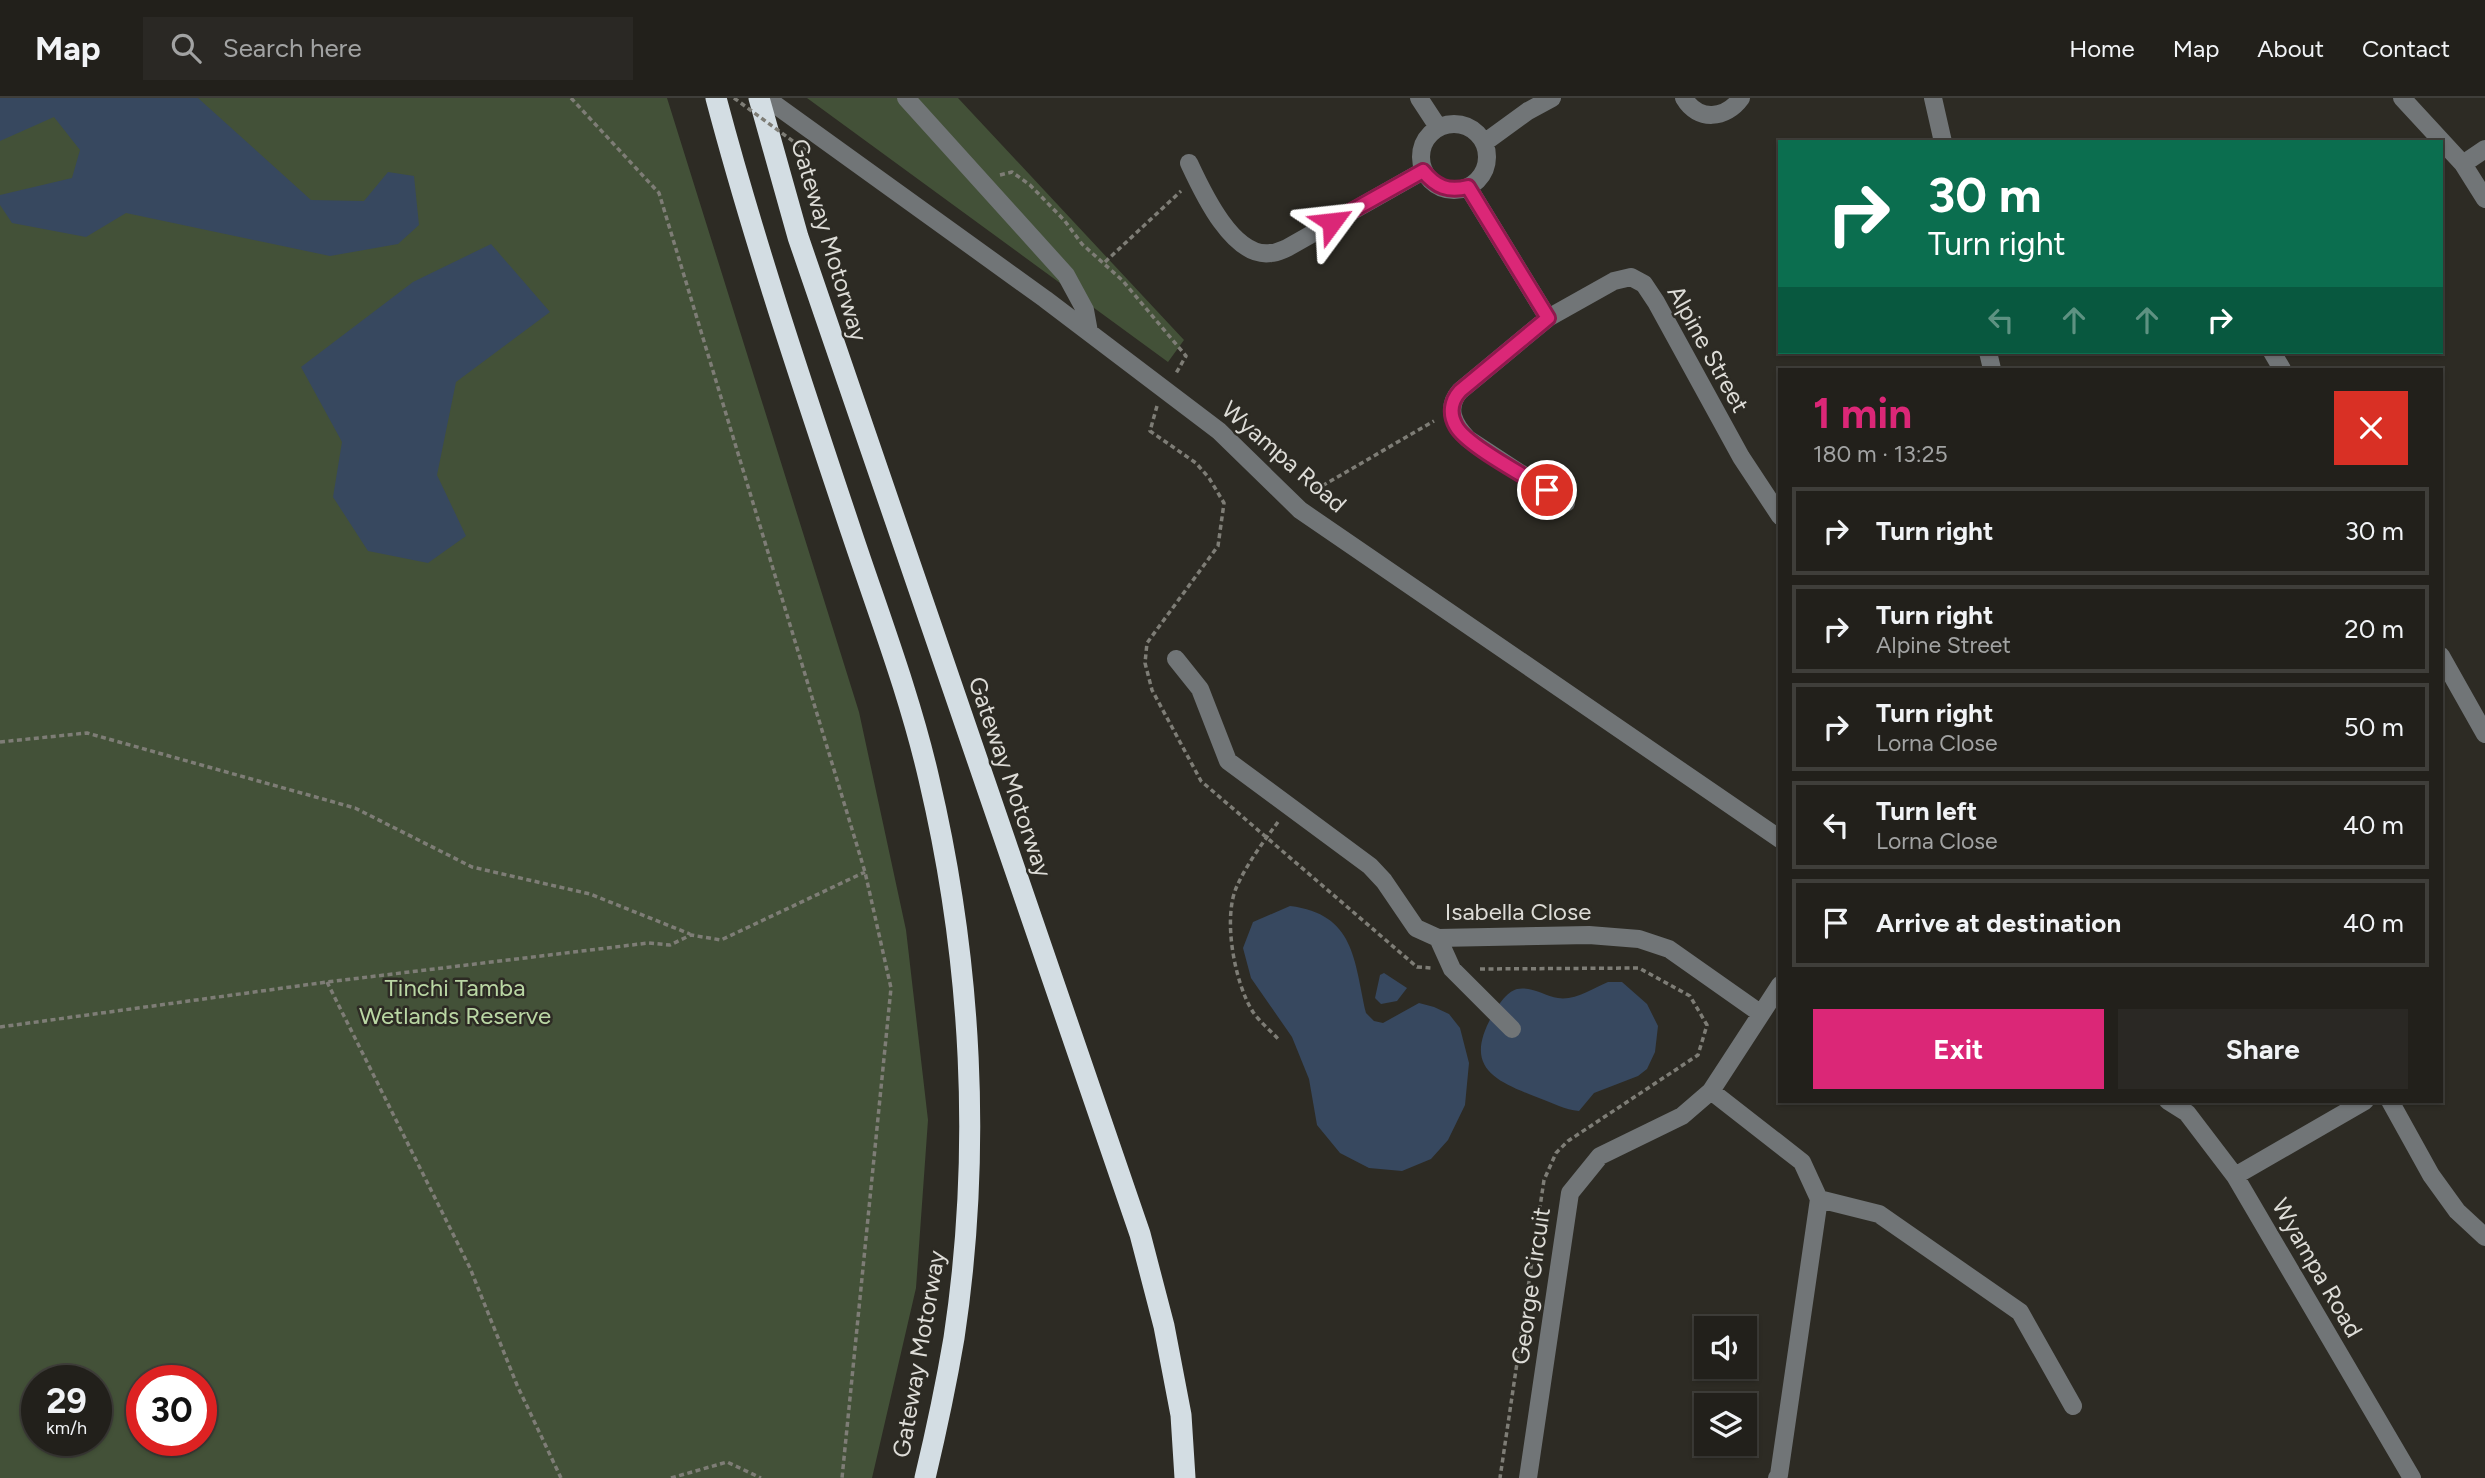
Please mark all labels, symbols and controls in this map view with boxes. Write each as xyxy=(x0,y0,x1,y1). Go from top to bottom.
search box xyxy=(143,17,633,80)
text: Map xyxy=(35,29,101,68)
icon: search xyxy=(167,29,205,67)
text: Search here xyxy=(223,32,362,64)
text: Home xyxy=(2069,34,2135,63)
text: Map xyxy=(2173,34,2219,63)
text: About xyxy=(2257,34,2324,63)
text: Contact xyxy=(2362,34,2450,63)
street label: Gateway Motorway xyxy=(785,135,874,345)
text: 30 m xyxy=(1928,165,2041,224)
icon: right xyxy=(1813,168,1904,259)
position arrow xyxy=(1295,185,1369,259)
text: Turn right xyxy=(1928,225,2066,263)
street label: Alpine Street xyxy=(1662,280,1755,417)
icon: left xyxy=(1982,301,2020,339)
icon: ahead xyxy=(2055,301,2093,339)
icon: ahead xyxy=(2128,301,2166,339)
icon: right xyxy=(2201,301,2239,339)
text: 1 min xyxy=(1813,388,1912,439)
button: close xyxy=(2334,391,2408,465)
street label: Wyampa Road xyxy=(1216,395,1353,519)
text: 180 m · 13:25 xyxy=(1813,440,1948,468)
pin xyxy=(1517,460,1577,520)
icon: arrive xyxy=(1528,471,1566,509)
icon: right xyxy=(1817,512,1855,550)
text: Turn right xyxy=(1876,515,1993,547)
text: 30 m xyxy=(2345,515,2404,547)
text: Turn right xyxy=(1876,599,1993,631)
icon: right xyxy=(1817,610,1855,648)
text: 20 m xyxy=(2344,613,2404,645)
text: Alpine Street xyxy=(1876,631,2011,659)
street label: Gateway Motorway xyxy=(963,673,1058,881)
text: Turn right xyxy=(1876,697,1993,729)
icon: right xyxy=(1817,708,1855,746)
text: 50 m xyxy=(2344,711,2404,743)
text: Lorna Close xyxy=(1876,729,1998,757)
text: Turn left xyxy=(1876,795,1977,827)
icon: left xyxy=(1817,806,1855,844)
text: 40 m xyxy=(2343,809,2404,841)
text: Lorna Close xyxy=(1876,827,1998,855)
street label: Isabella Close xyxy=(1445,897,1591,926)
icon: arrive xyxy=(1817,904,1855,942)
text: Arrive at destination xyxy=(1876,907,2121,939)
text: 40 m xyxy=(2343,907,2404,939)
park label: Tinchi Tamba Wetlands Reserve xyxy=(359,973,551,1030)
button: Exit xyxy=(1813,1009,2104,1089)
button: Share xyxy=(2118,1009,2408,1089)
street label: Wyampa Road xyxy=(2266,1193,2369,1342)
street label: George Circuit xyxy=(1505,1205,1556,1366)
street label: Gateway Motorway xyxy=(886,1248,951,1460)
map controls xyxy=(1694,1316,1757,1456)
button: sound xyxy=(1694,1316,1757,1379)
speed limit sign: 30 xyxy=(126,1365,217,1456)
text: 29 xyxy=(46,1380,87,1422)
button: layers xyxy=(1694,1393,1757,1456)
text: km/h xyxy=(46,1417,87,1439)

